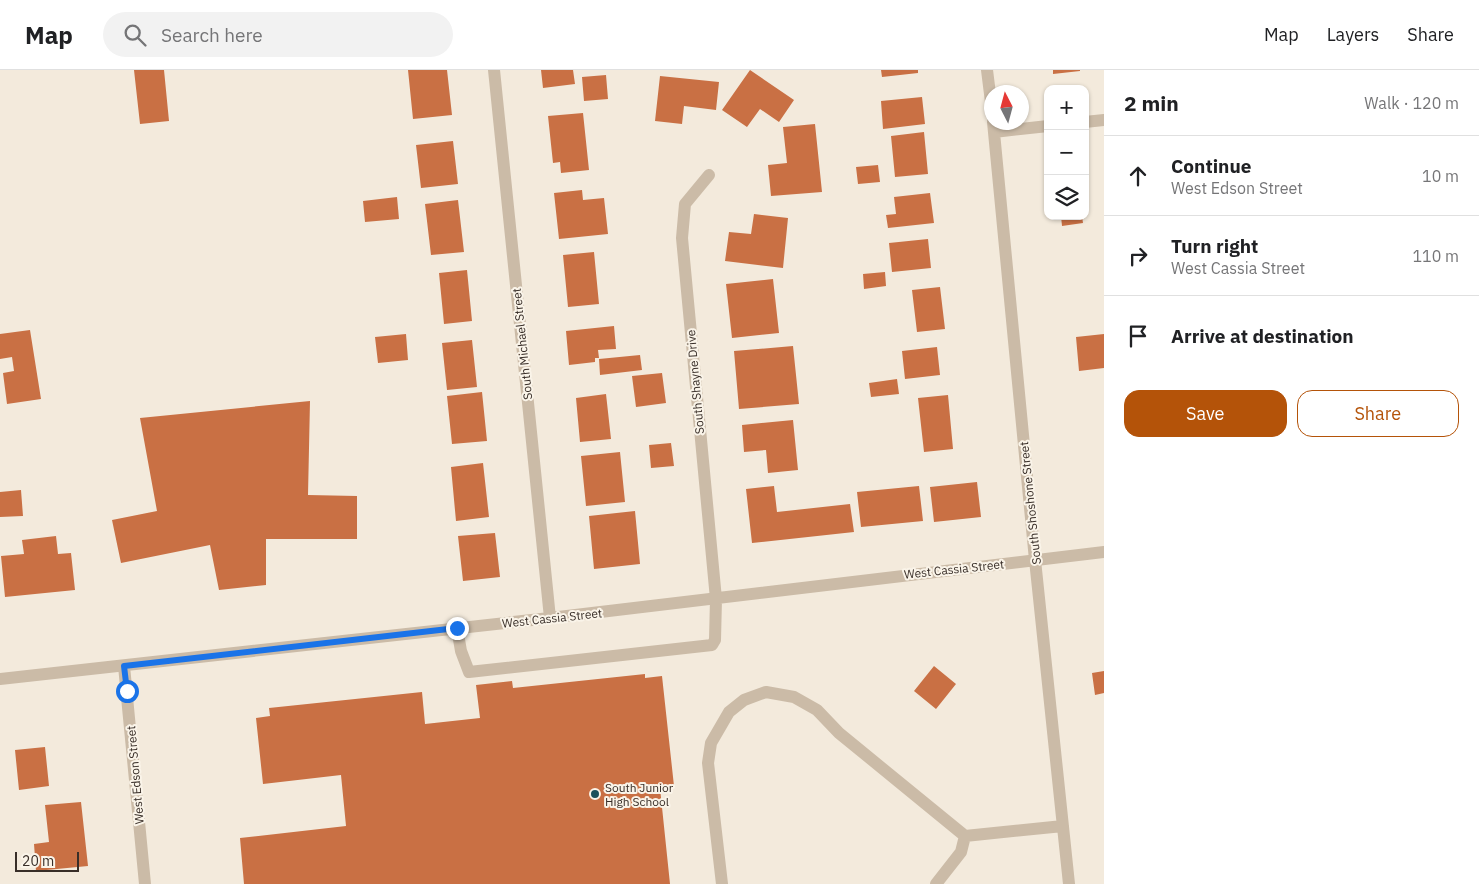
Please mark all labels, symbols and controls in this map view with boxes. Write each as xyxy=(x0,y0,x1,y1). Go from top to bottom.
search box xyxy=(103,12,453,57)
text: Map xyxy=(25,19,73,51)
icon: search xyxy=(121,21,149,49)
text: Search here xyxy=(161,23,263,47)
text: Map xyxy=(1264,23,1299,46)
text: Layers xyxy=(1327,23,1379,46)
text: Share xyxy=(1407,23,1454,46)
north arrow xyxy=(984,85,1029,130)
map controls xyxy=(1044,85,1089,220)
button: + xyxy=(1044,85,1089,130)
text: 2 min xyxy=(1124,89,1179,117)
text: Walk · 120 m xyxy=(1364,93,1459,113)
button: − xyxy=(1044,130,1089,175)
text: Continue xyxy=(1171,154,1251,178)
icon: ahead xyxy=(1124,162,1152,190)
text: 10 m xyxy=(1422,166,1459,186)
button: layers xyxy=(1044,175,1089,220)
text: West Edson Street xyxy=(1171,178,1303,198)
text: Turn right xyxy=(1171,234,1258,258)
icon: right xyxy=(1124,242,1152,270)
text: 110 m xyxy=(1412,246,1459,266)
text: West Cassia Street xyxy=(1171,258,1305,278)
street label: South Michael Street xyxy=(509,288,535,400)
icon: arrive xyxy=(1124,322,1152,350)
text: Arrive at destination xyxy=(1171,324,1354,348)
street label: South Shayne Drive xyxy=(683,329,707,435)
button: Save xyxy=(1124,390,1287,437)
button: Share xyxy=(1297,390,1459,437)
street label: South Shoshone Street xyxy=(1016,441,1044,565)
street label: West Cassia Street xyxy=(903,556,1005,582)
street label: West Cassia Street xyxy=(501,605,603,631)
route end xyxy=(446,617,469,640)
route start xyxy=(116,680,139,703)
street label: West Edson Street xyxy=(123,725,147,825)
place label: South Junior High School xyxy=(605,780,674,809)
marker: South Junior High School xyxy=(589,788,601,800)
scale bar xyxy=(15,849,79,872)
text: 20 m xyxy=(22,852,54,870)

